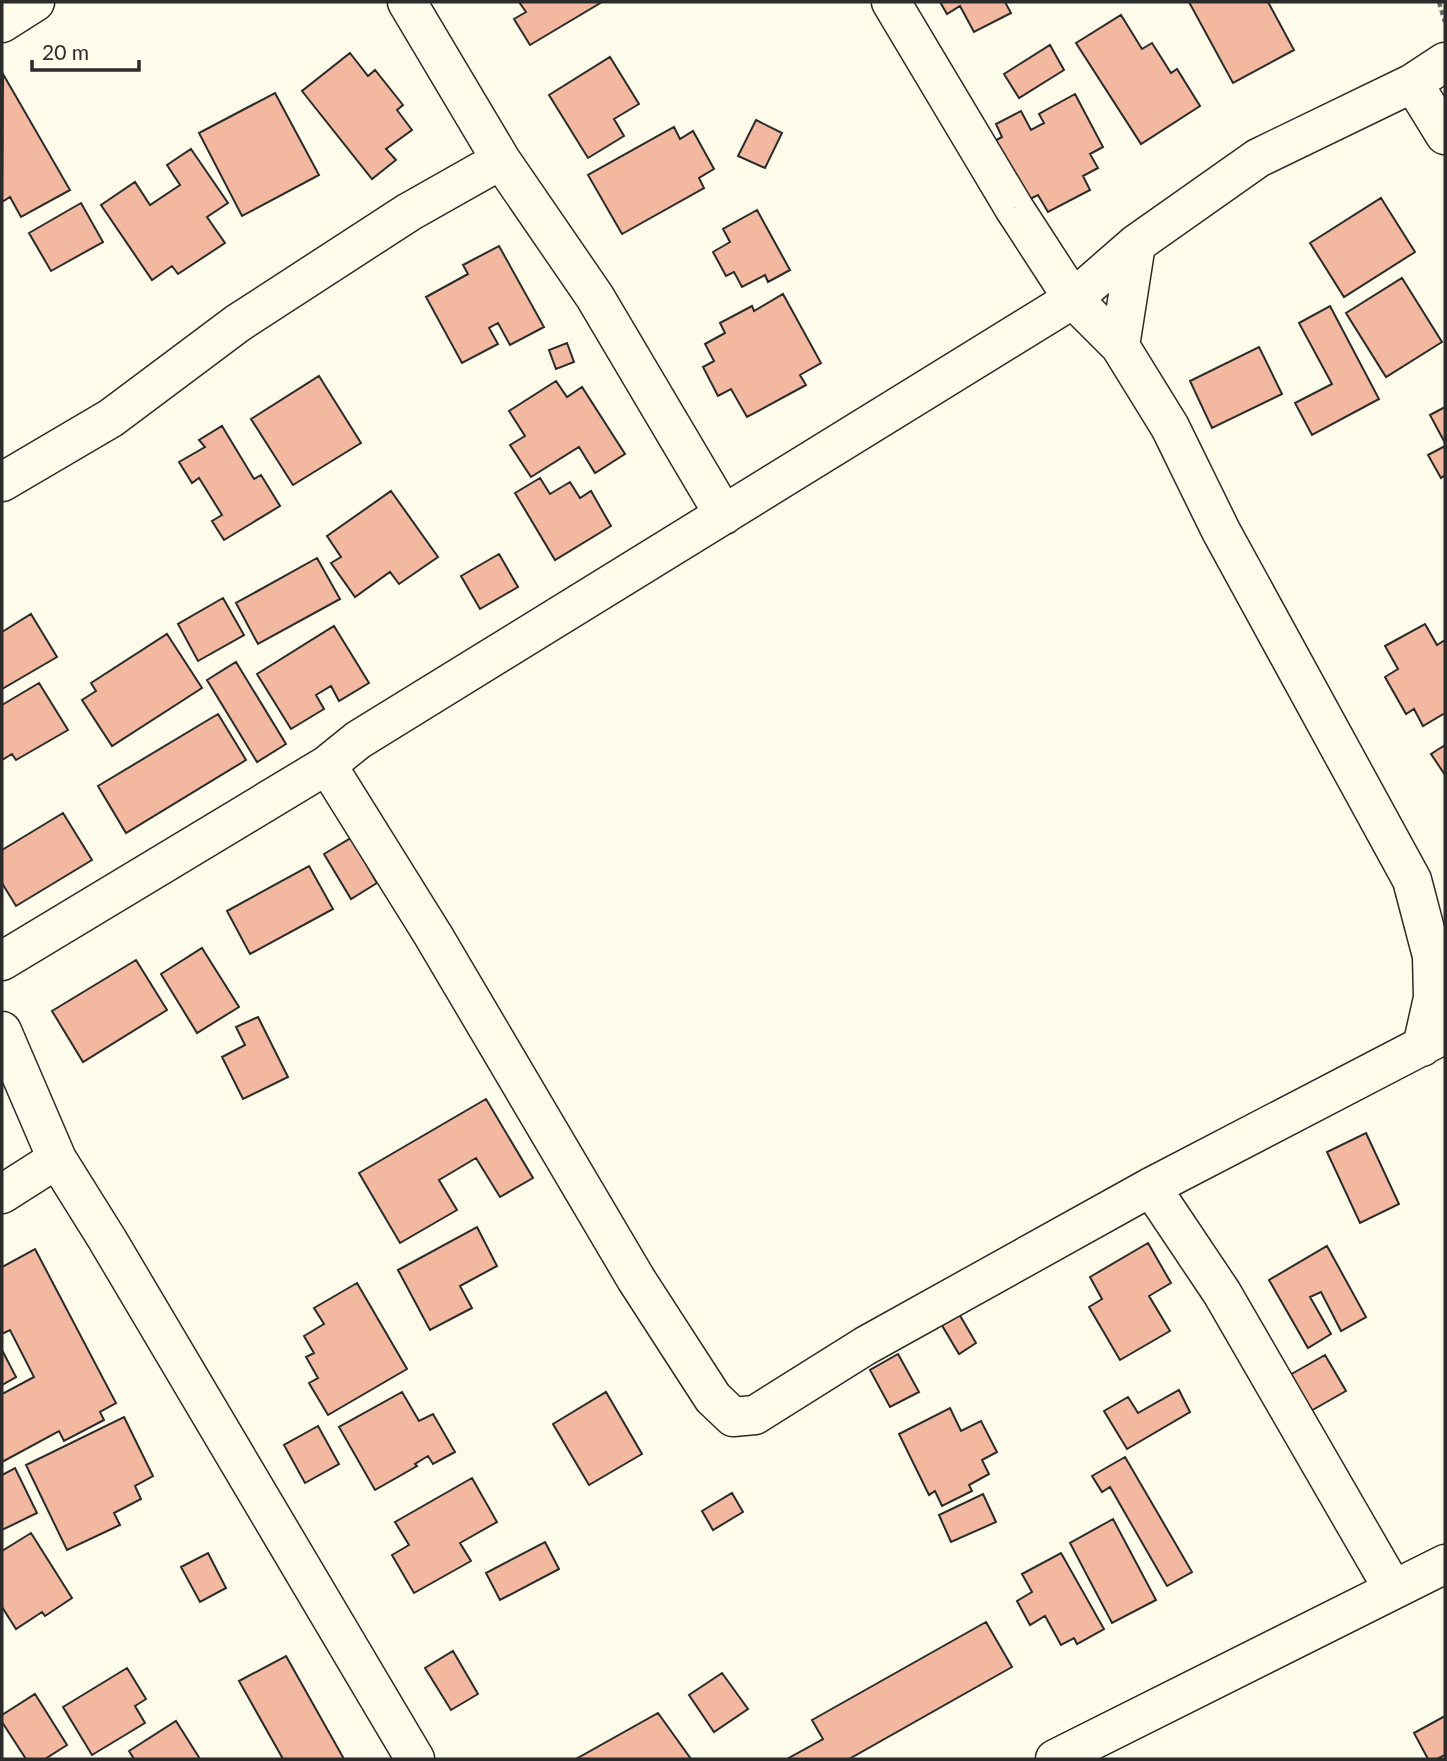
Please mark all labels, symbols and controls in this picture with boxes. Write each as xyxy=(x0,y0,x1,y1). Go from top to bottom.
scale bar xyxy=(32,28,138,72)
text: 20 m xyxy=(42,39,89,64)

